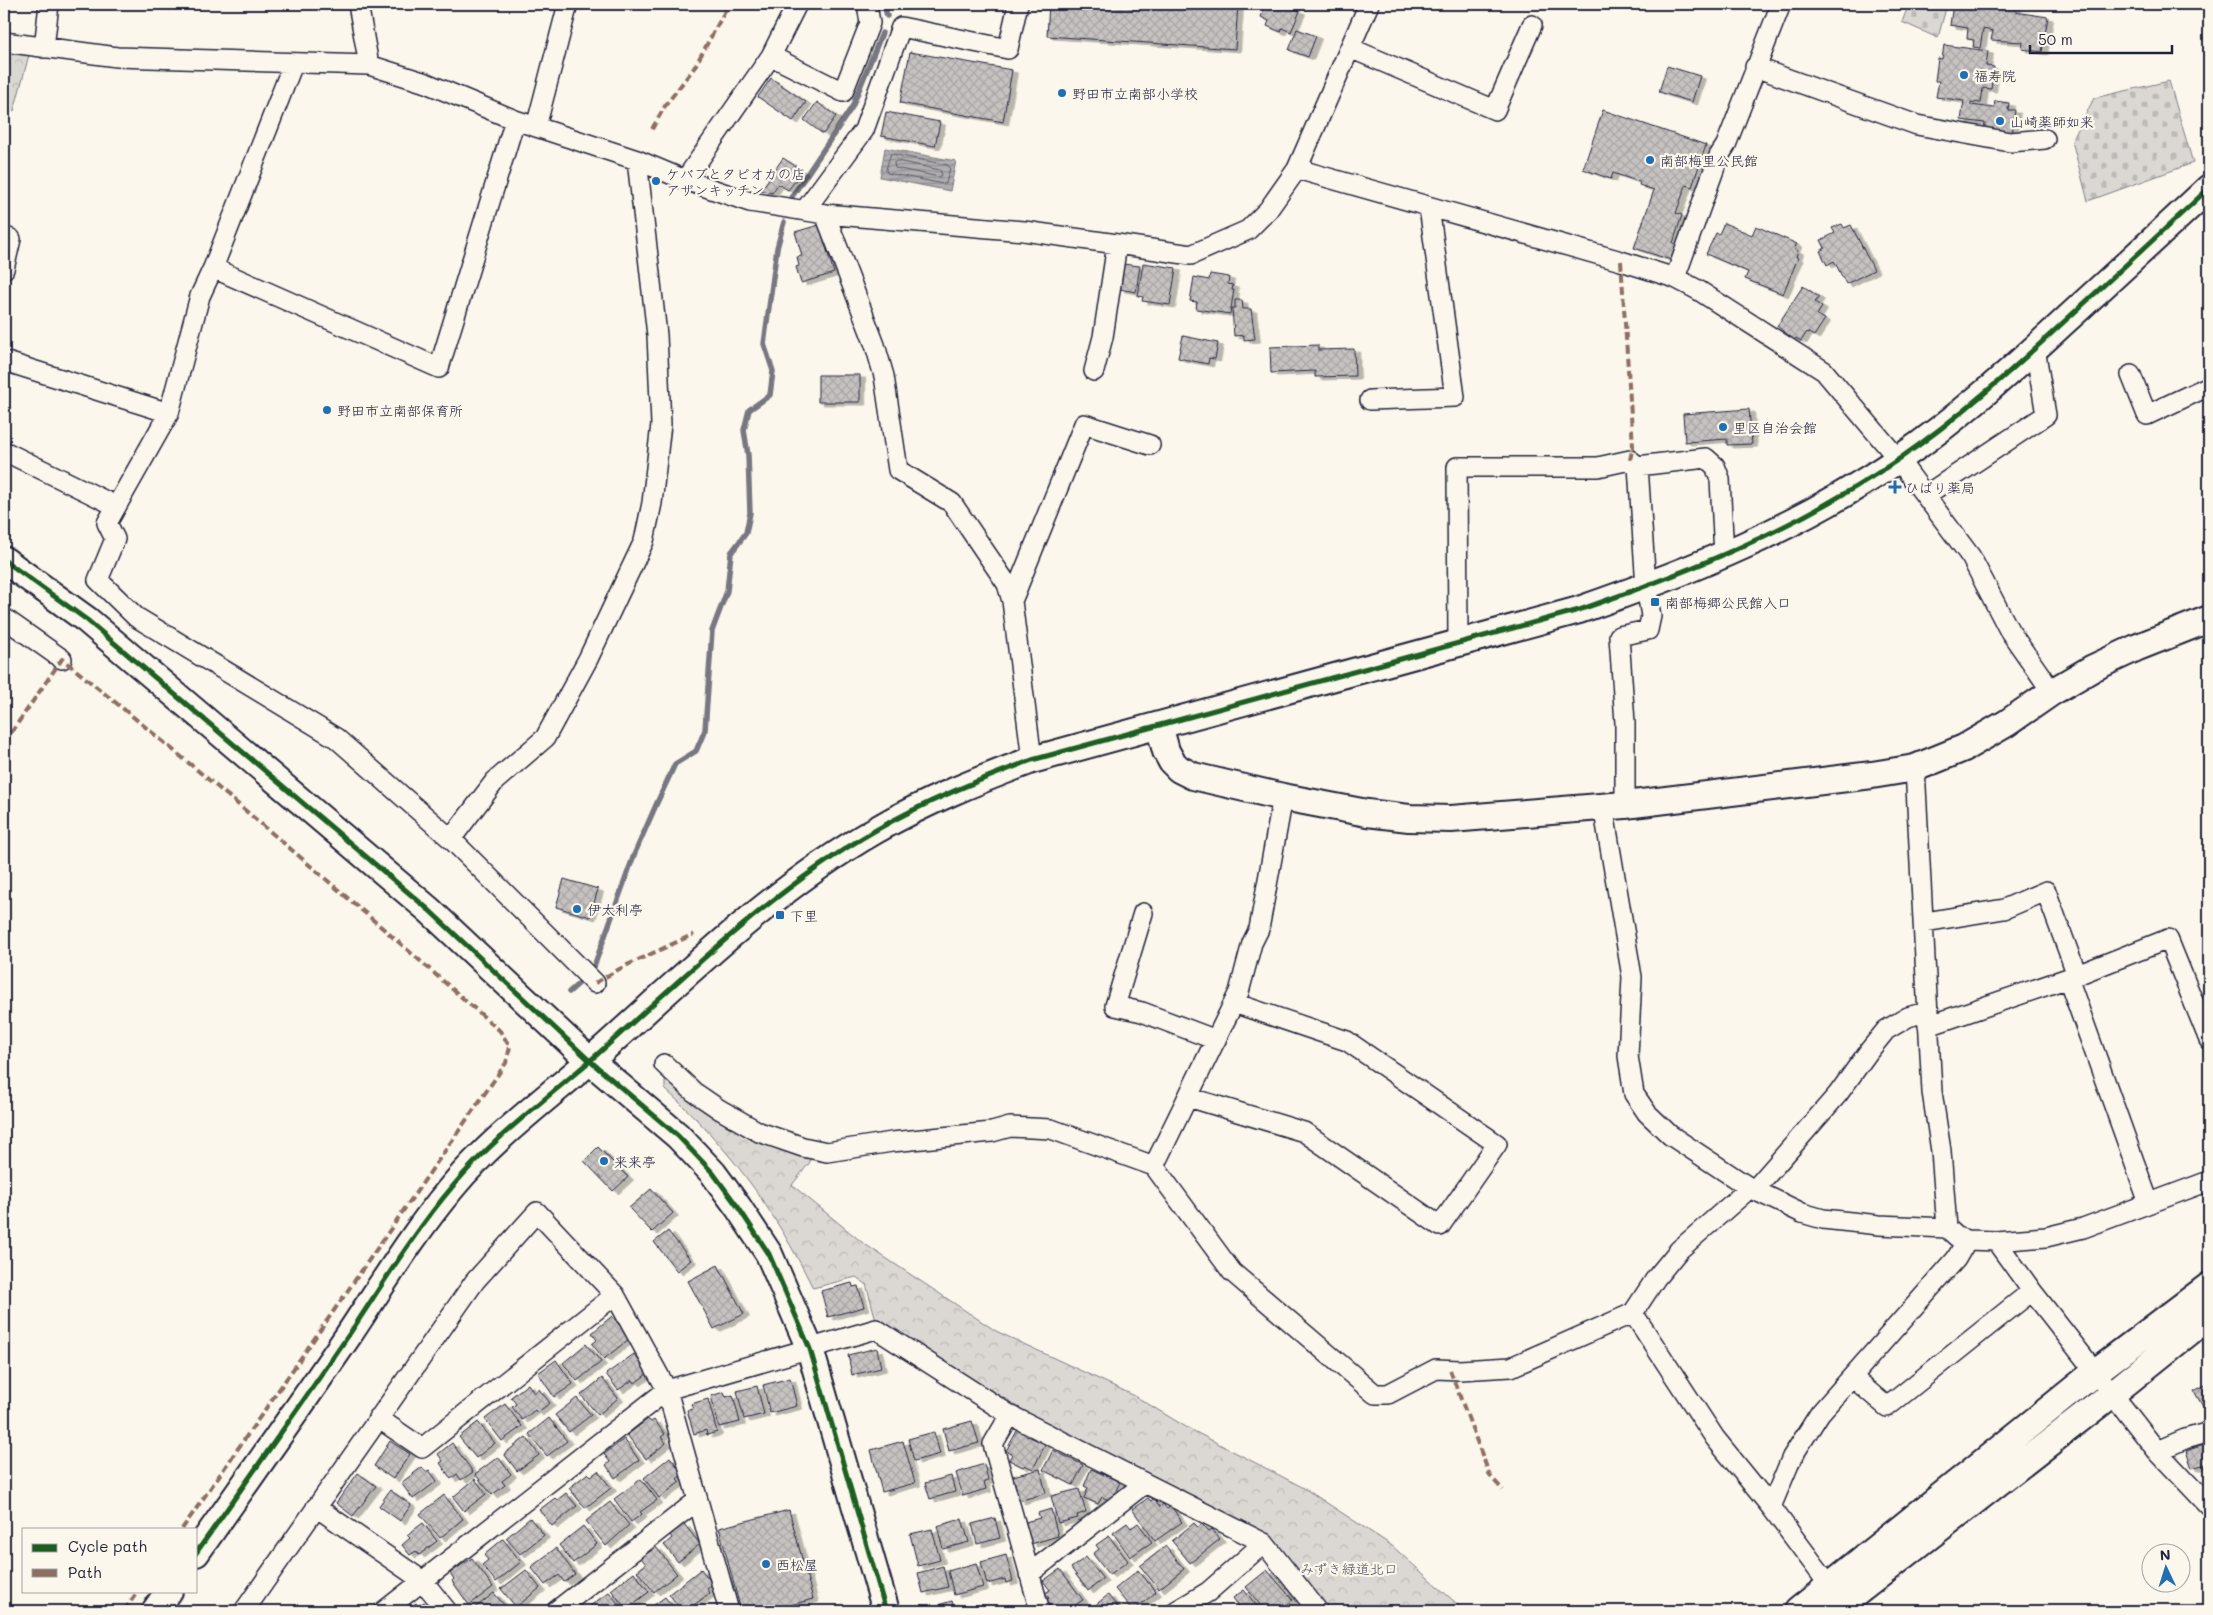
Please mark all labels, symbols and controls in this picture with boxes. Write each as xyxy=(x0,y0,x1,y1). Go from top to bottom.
scale bar xyxy=(2030,22,2173,54)
text: 50 m xyxy=(2038,29,2073,49)
place label: 福寿院 xyxy=(1974,66,2016,85)
marker: 福寿院 xyxy=(1958,69,1970,81)
place label: 野田市立南部小学校 xyxy=(1072,84,1198,103)
marker: 野田市立南部小学校 xyxy=(1056,87,1068,99)
place label: 山崎薬師如来 xyxy=(2010,112,2094,131)
marker: 山崎薬師如来 xyxy=(1994,115,2006,127)
place label: 南部梅里公民館 xyxy=(1660,151,1758,170)
marker: 南部梅里公民館 xyxy=(1644,154,1656,166)
place label: ケバブとタピオカの店 アザンキッチン xyxy=(666,164,805,199)
marker: ケバブとタピオカの店 アザンキッチン xyxy=(650,175,662,187)
place label: 野田市立南部保育所 xyxy=(337,401,463,420)
marker: 野田市立南部保育所 xyxy=(321,404,333,416)
place label: 里区自治会館 xyxy=(1733,418,1817,437)
marker: 里区自治会館 xyxy=(1717,421,1729,433)
place label: ひばり薬局 xyxy=(1905,478,1975,497)
marker: ひばり薬局 xyxy=(1889,481,1901,493)
place label: 南部梅郷公民館入口 xyxy=(1665,593,1791,612)
marker: 南部梅郷公民館入口 xyxy=(1649,596,1661,608)
place label: 伊太利亭 xyxy=(587,900,643,919)
marker: 伊太利亭 xyxy=(571,903,583,915)
place label: 下里 xyxy=(790,906,818,925)
marker: 下里 xyxy=(774,909,786,921)
place label: 来来亭 xyxy=(614,1152,656,1171)
marker: 来来亭 xyxy=(598,1155,610,1167)
legend xyxy=(22,1528,198,1592)
text: Cycle path xyxy=(68,1536,147,1556)
north arrow xyxy=(2140,1542,2190,1592)
text: N xyxy=(2159,1545,2171,1564)
place label: 西松屋 xyxy=(776,1555,818,1574)
marker: 西松屋 xyxy=(760,1558,772,1570)
park label: みずき緑道北口 xyxy=(1300,1559,1398,1578)
text: Path xyxy=(68,1562,102,1582)

